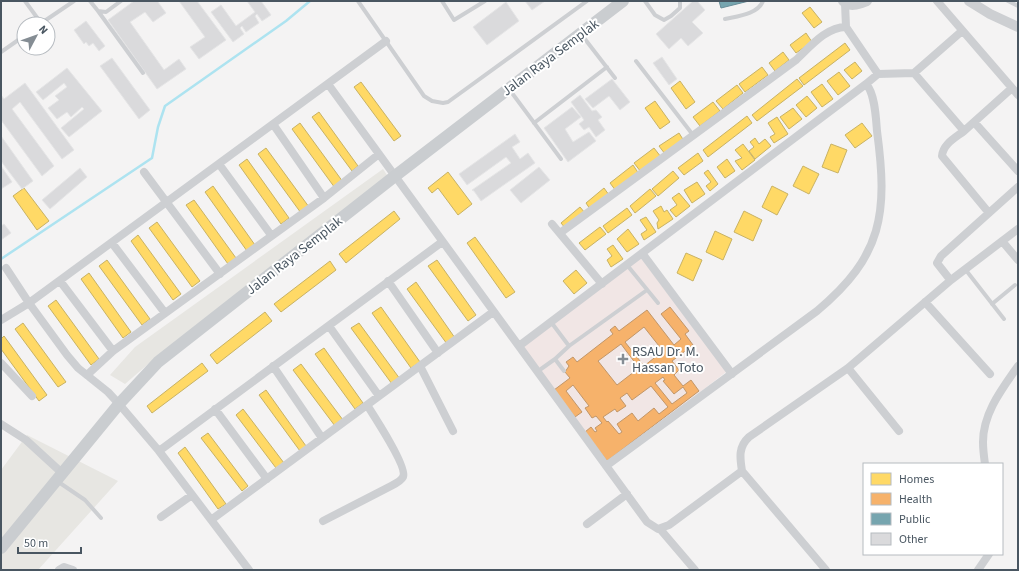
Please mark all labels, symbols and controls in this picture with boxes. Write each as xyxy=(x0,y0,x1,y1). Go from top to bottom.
street label: Jalan Raya Semplak xyxy=(498,14,604,101)
north arrow xyxy=(16,16,56,56)
text: N xyxy=(35,22,51,37)
street label: Jalan Raya Semplak xyxy=(242,212,347,300)
place label: RSAU Dr. M. Hassan Toto xyxy=(632,342,703,378)
marker: RSAU Dr. M. Hassan Toto xyxy=(617,353,629,365)
legend xyxy=(863,463,1003,555)
text: Homes xyxy=(899,471,934,488)
text: Health xyxy=(899,491,932,508)
text: Public xyxy=(899,511,931,528)
scale bar xyxy=(18,529,81,555)
text: Other xyxy=(899,531,929,548)
text: 50 m xyxy=(24,535,48,552)

